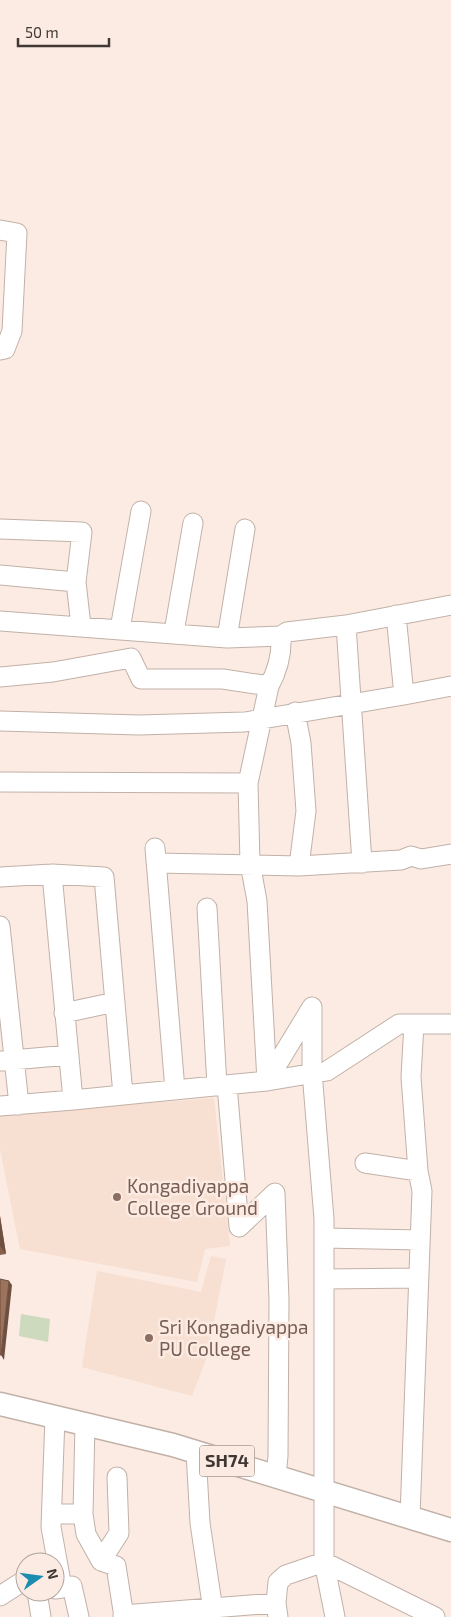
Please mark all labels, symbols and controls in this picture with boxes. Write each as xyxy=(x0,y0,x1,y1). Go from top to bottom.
scale bar xyxy=(18,15,109,47)
text: 50 m xyxy=(25,23,59,41)
place label: Kongadiyappa College Ground xyxy=(127,1174,258,1219)
marker: Kongadiyappa College Ground xyxy=(111,1191,123,1203)
place label: Sri Kongadiyappa PU College xyxy=(159,1315,308,1360)
marker: Sri Kongadiyappa PU College xyxy=(143,1332,155,1344)
road number: SH74 xyxy=(200,1445,254,1476)
north arrow xyxy=(15,1552,65,1602)
text: N xyxy=(44,1567,63,1581)

